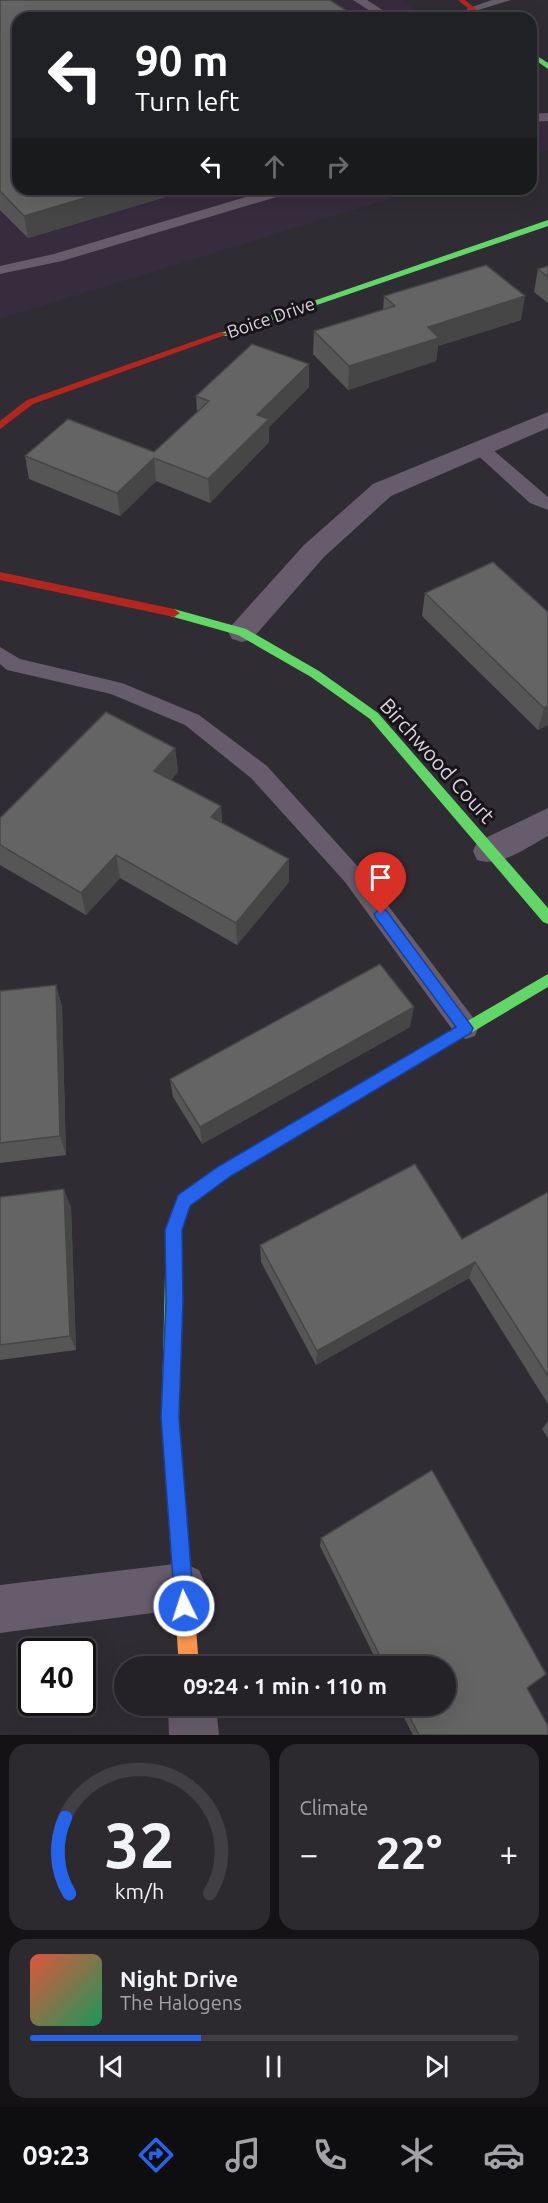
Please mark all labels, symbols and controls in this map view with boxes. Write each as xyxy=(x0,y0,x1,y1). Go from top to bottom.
icon: left xyxy=(36,36,114,114)
text: 90 m xyxy=(135,37,229,84)
text: Turn left xyxy=(135,86,239,116)
icon: left xyxy=(195,150,228,183)
icon: ahead xyxy=(258,150,291,183)
icon: right xyxy=(321,150,354,183)
street label: Boice Drive xyxy=(224,293,317,341)
street label: Birchwood Court xyxy=(375,693,500,828)
pin xyxy=(355,852,406,914)
icon: arrive xyxy=(364,861,397,894)
position arrow xyxy=(152,1574,216,1638)
speed limit sign: 40 xyxy=(18,1638,96,1716)
text: 09:24 · 1 min · 110 m xyxy=(183,1673,387,1698)
text: Climate xyxy=(300,1796,368,1819)
text: 32 xyxy=(104,1810,174,1880)
text: 22° xyxy=(375,1827,442,1878)
text: − xyxy=(300,1835,318,1872)
text: + xyxy=(499,1835,518,1872)
text: km/h xyxy=(114,1879,164,1903)
text: Night Drive xyxy=(120,1966,238,1991)
text: The Halogens xyxy=(120,1991,242,2014)
icon: previous xyxy=(95,2050,128,2083)
icon: pause xyxy=(257,2050,290,2083)
icon: next xyxy=(420,2050,453,2083)
icon: directions xyxy=(135,2134,177,2176)
icon: music xyxy=(222,2134,264,2176)
icon: phone xyxy=(309,2134,351,2176)
icon: climate xyxy=(396,2134,438,2176)
icon: car xyxy=(483,2134,525,2176)
text: 09:23 xyxy=(23,2140,90,2170)

